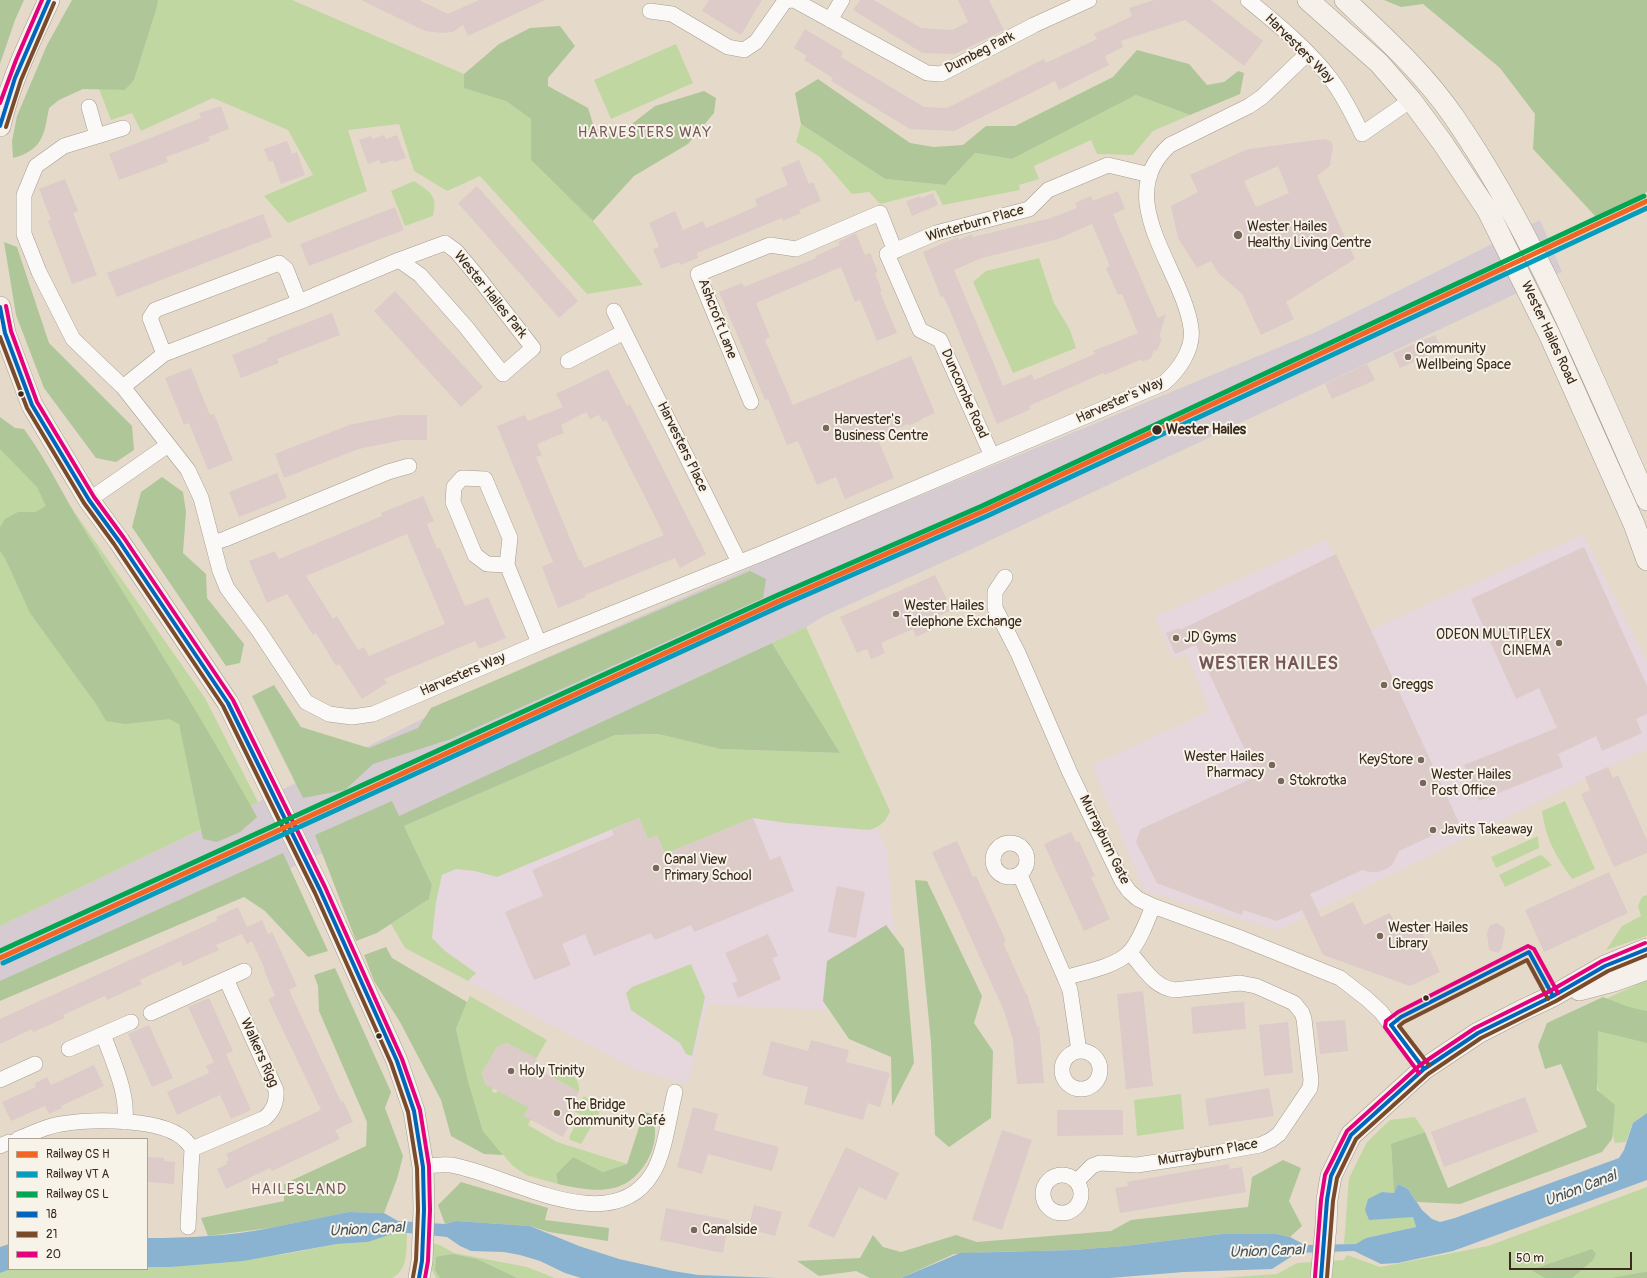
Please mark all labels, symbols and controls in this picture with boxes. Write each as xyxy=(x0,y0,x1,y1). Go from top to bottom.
street label: Harvesters Way xyxy=(1261,11,1337,87)
street label: Dumbeg Park xyxy=(942,28,1018,78)
district label: HARVESTERS WAY xyxy=(578,124,712,142)
street label: Winterburn Place xyxy=(924,202,1026,246)
place label: Wester Hailes Healthy Living Centre xyxy=(1247,219,1371,252)
marker: Wester Hailes Healthy Living Centre xyxy=(1232,229,1244,241)
street label: Wester Hailes Park xyxy=(450,248,530,342)
street label: Ashcroft Lane xyxy=(694,277,740,361)
street label: Wester Hailes Road xyxy=(1517,279,1579,387)
place label: Community Wellbeing Space xyxy=(1416,341,1511,374)
street label: Duncombe Road xyxy=(937,347,991,441)
marker: Community Wellbeing Space xyxy=(1403,352,1413,362)
street label: Harvester's Way xyxy=(1074,374,1166,428)
unlabelled marker xyxy=(16,389,26,399)
street label: Harvesters Place xyxy=(653,399,711,495)
place label: Harvester's Business Centre xyxy=(834,412,928,444)
place label: Wester Hailes xyxy=(1166,422,1246,438)
marker: Harvester's Business Centre xyxy=(821,423,831,433)
marker: Wester Hailes xyxy=(1150,423,1164,437)
place label: Wester Hailes Telephone Exchange xyxy=(904,598,1022,630)
marker: Wester Hailes Telephone Exchange xyxy=(891,609,901,619)
place label: ODEON MULTIPLEX CINEMA xyxy=(1436,627,1551,660)
place label: JD Gyms xyxy=(1184,630,1236,646)
marker: JD Gyms xyxy=(1171,633,1181,643)
marker: ODEON MULTIPLEX CINEMA xyxy=(1554,638,1564,648)
street label: Harvesters Way xyxy=(418,649,508,701)
district label: WESTER HAILES xyxy=(1199,653,1339,675)
place label: Greggs xyxy=(1392,677,1433,693)
marker: Greggs xyxy=(1379,680,1389,690)
place label: Wester Hailes Pharmacy xyxy=(1184,749,1264,782)
place label: KeyStore xyxy=(1359,752,1413,768)
marker: KeyStore xyxy=(1416,755,1426,765)
marker: Wester Hailes Pharmacy xyxy=(1267,760,1277,770)
place label: Wester Hailes Post Office xyxy=(1431,767,1511,800)
place label: Stokrotka xyxy=(1289,773,1346,789)
marker: Stokrotka xyxy=(1276,776,1286,786)
marker: Wester Hailes Post Office xyxy=(1418,778,1428,788)
street label: Murrayburn Gate xyxy=(1075,793,1133,887)
place label: Javits Takeaway xyxy=(1441,822,1533,838)
marker: Javits Takeaway xyxy=(1428,825,1438,835)
place label: Canal View Primary School xyxy=(664,852,752,884)
marker: Canal View Primary School xyxy=(651,863,661,873)
place label: Wester Hailes Library xyxy=(1388,920,1468,952)
marker: Wester Hailes Library xyxy=(1375,931,1385,941)
unlabelled marker xyxy=(1421,993,1431,1003)
street label: Walkers Rigg xyxy=(236,1016,282,1090)
unlabelled marker xyxy=(374,1031,384,1041)
place label: Holy Trinity xyxy=(519,1063,584,1079)
marker: Holy Trinity xyxy=(506,1066,516,1076)
place label: The Bridge Community Café xyxy=(565,1097,666,1130)
marker: The Bridge Community Café xyxy=(552,1108,562,1118)
street label: Murrayburn Place xyxy=(1157,1136,1259,1170)
legend xyxy=(8,1138,148,1270)
text: Railway CS H xyxy=(46,1147,110,1162)
text: Railway VT A xyxy=(46,1167,109,1182)
water label: Union Canal xyxy=(1543,1167,1619,1211)
district label: HAILESLAND xyxy=(251,1181,347,1199)
text: Railway CS L xyxy=(46,1187,109,1202)
text: 18 xyxy=(46,1207,57,1222)
water label: Union Canal xyxy=(329,1219,405,1241)
place label: Canalside xyxy=(702,1222,757,1238)
marker: Canalside xyxy=(689,1225,699,1235)
text: 21 xyxy=(46,1227,57,1242)
water label: Union Canal xyxy=(1229,1242,1305,1262)
scale bar xyxy=(1511,1244,1634,1270)
text: 20 xyxy=(46,1247,61,1262)
text: 50 m xyxy=(1516,1251,1544,1266)

